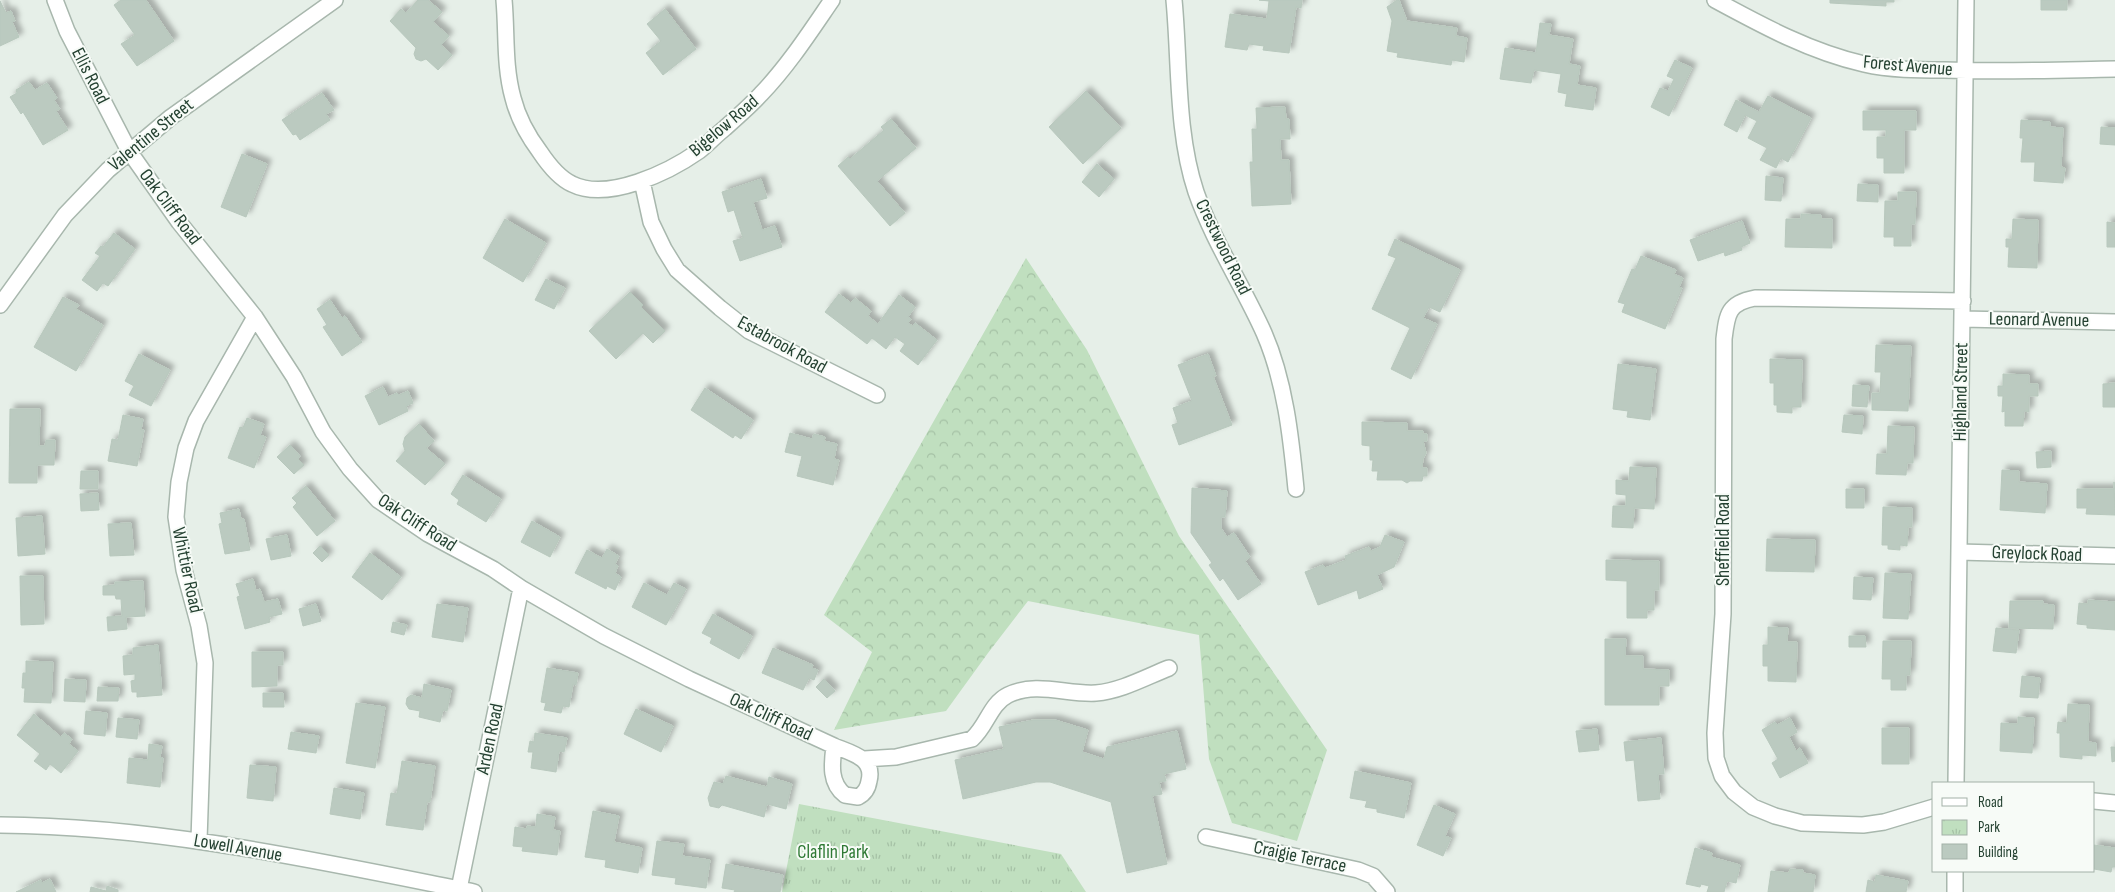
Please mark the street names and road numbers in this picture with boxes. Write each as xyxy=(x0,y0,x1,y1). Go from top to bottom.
street label: Ellis Road xyxy=(66,44,114,108)
street label: Forest Avenue xyxy=(1862,51,1954,81)
street label: Bigelow Road xyxy=(685,90,763,162)
street label: Valentine Street xyxy=(104,94,198,176)
street label: Oak Cliff Road xyxy=(134,165,206,249)
street label: Crestwood Road xyxy=(1190,195,1256,299)
street label: Leonard Avenue xyxy=(1989,308,2089,332)
street label: Estabrook Road xyxy=(733,311,831,379)
street label: Highland Street xyxy=(1949,342,1973,442)
street label: Oak Cliff Road xyxy=(373,489,461,557)
street label: Sheffield Road xyxy=(1712,494,1735,586)
street label: Whittier Road xyxy=(167,525,207,615)
street label: Greylock Road xyxy=(1991,541,2083,567)
street label: Oak Cliff Road xyxy=(726,688,816,746)
street label: Arden Road xyxy=(471,701,509,778)
street label: Lowell Avenue xyxy=(192,829,284,867)
street label: Craigie Terrace xyxy=(1252,836,1348,878)

